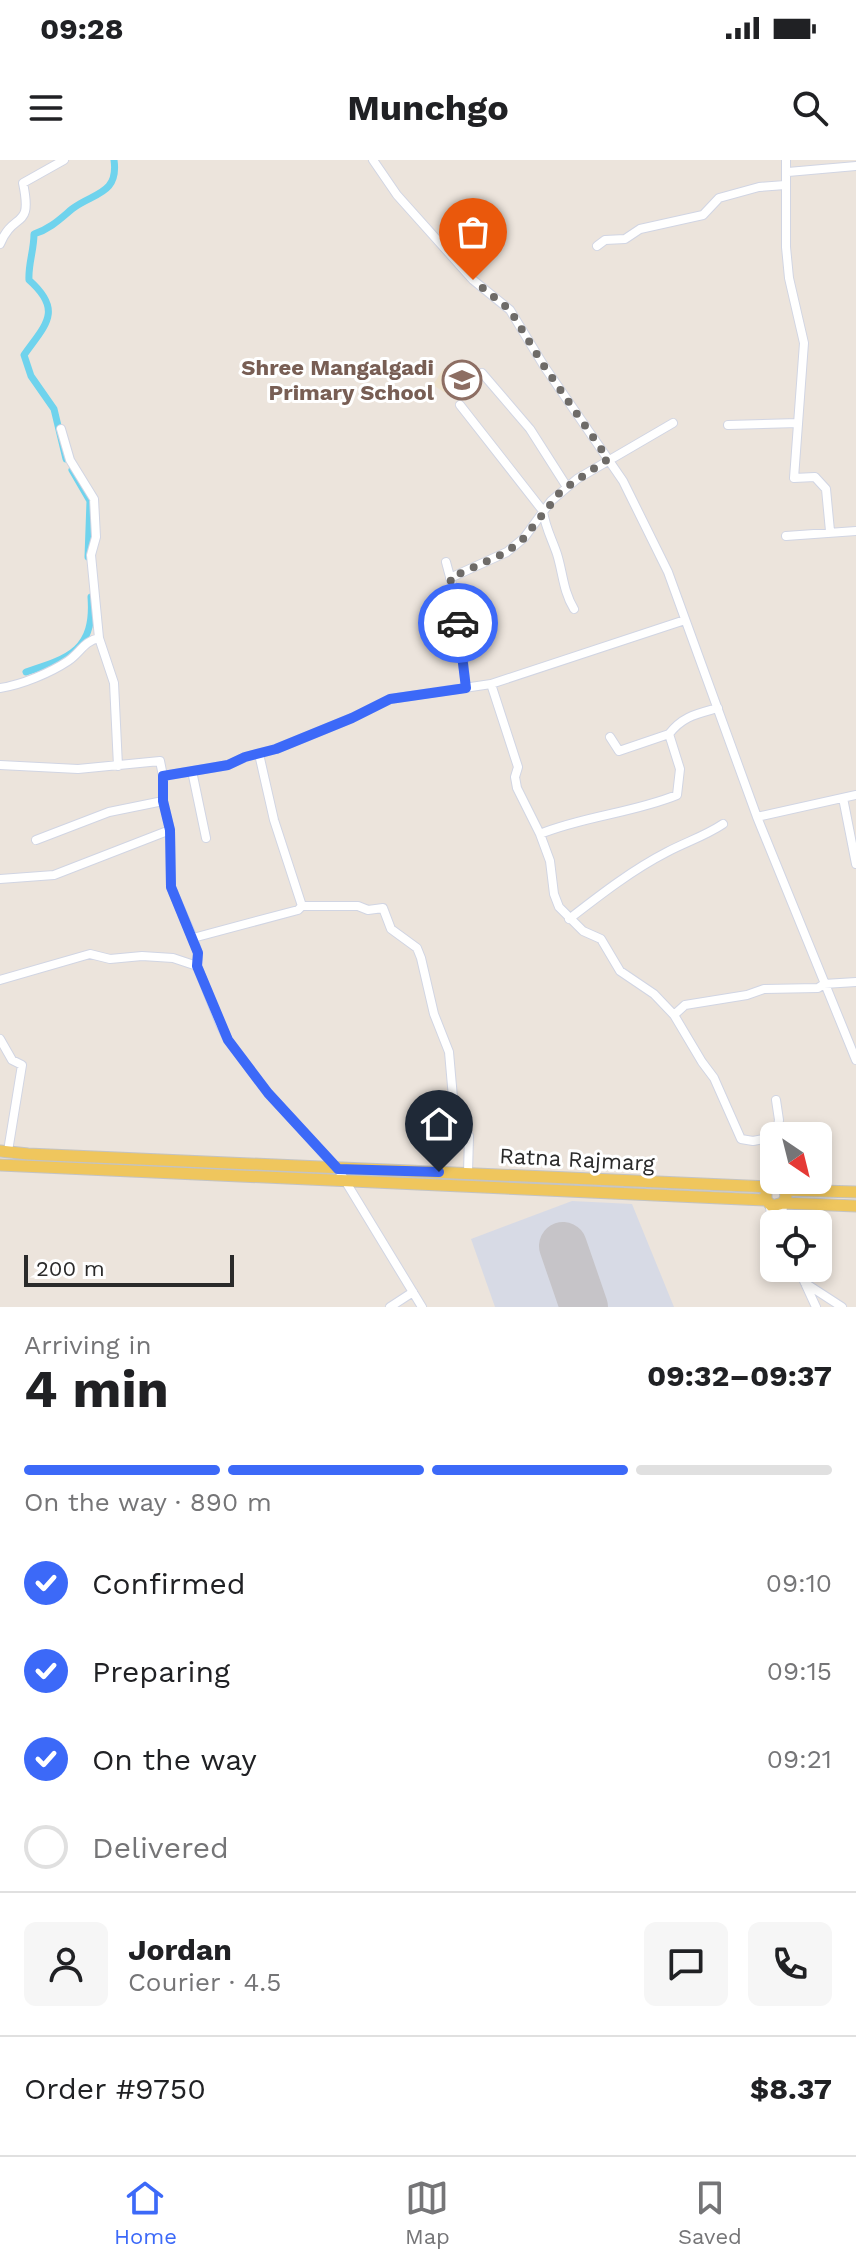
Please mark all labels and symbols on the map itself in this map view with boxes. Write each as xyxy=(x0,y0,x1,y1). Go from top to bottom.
pin xyxy=(439,198,507,280)
place label: Shree Mangalgadi Primary School xyxy=(241,355,435,405)
school or university icon: Shree Mangalgadi Primary School xyxy=(441,359,483,401)
courier xyxy=(418,583,498,663)
pin xyxy=(405,1090,473,1172)
north arrow xyxy=(760,1122,832,1194)
street label: Ratna Rajmarg xyxy=(499,1143,656,1176)
scale bar xyxy=(24,1251,234,1287)

